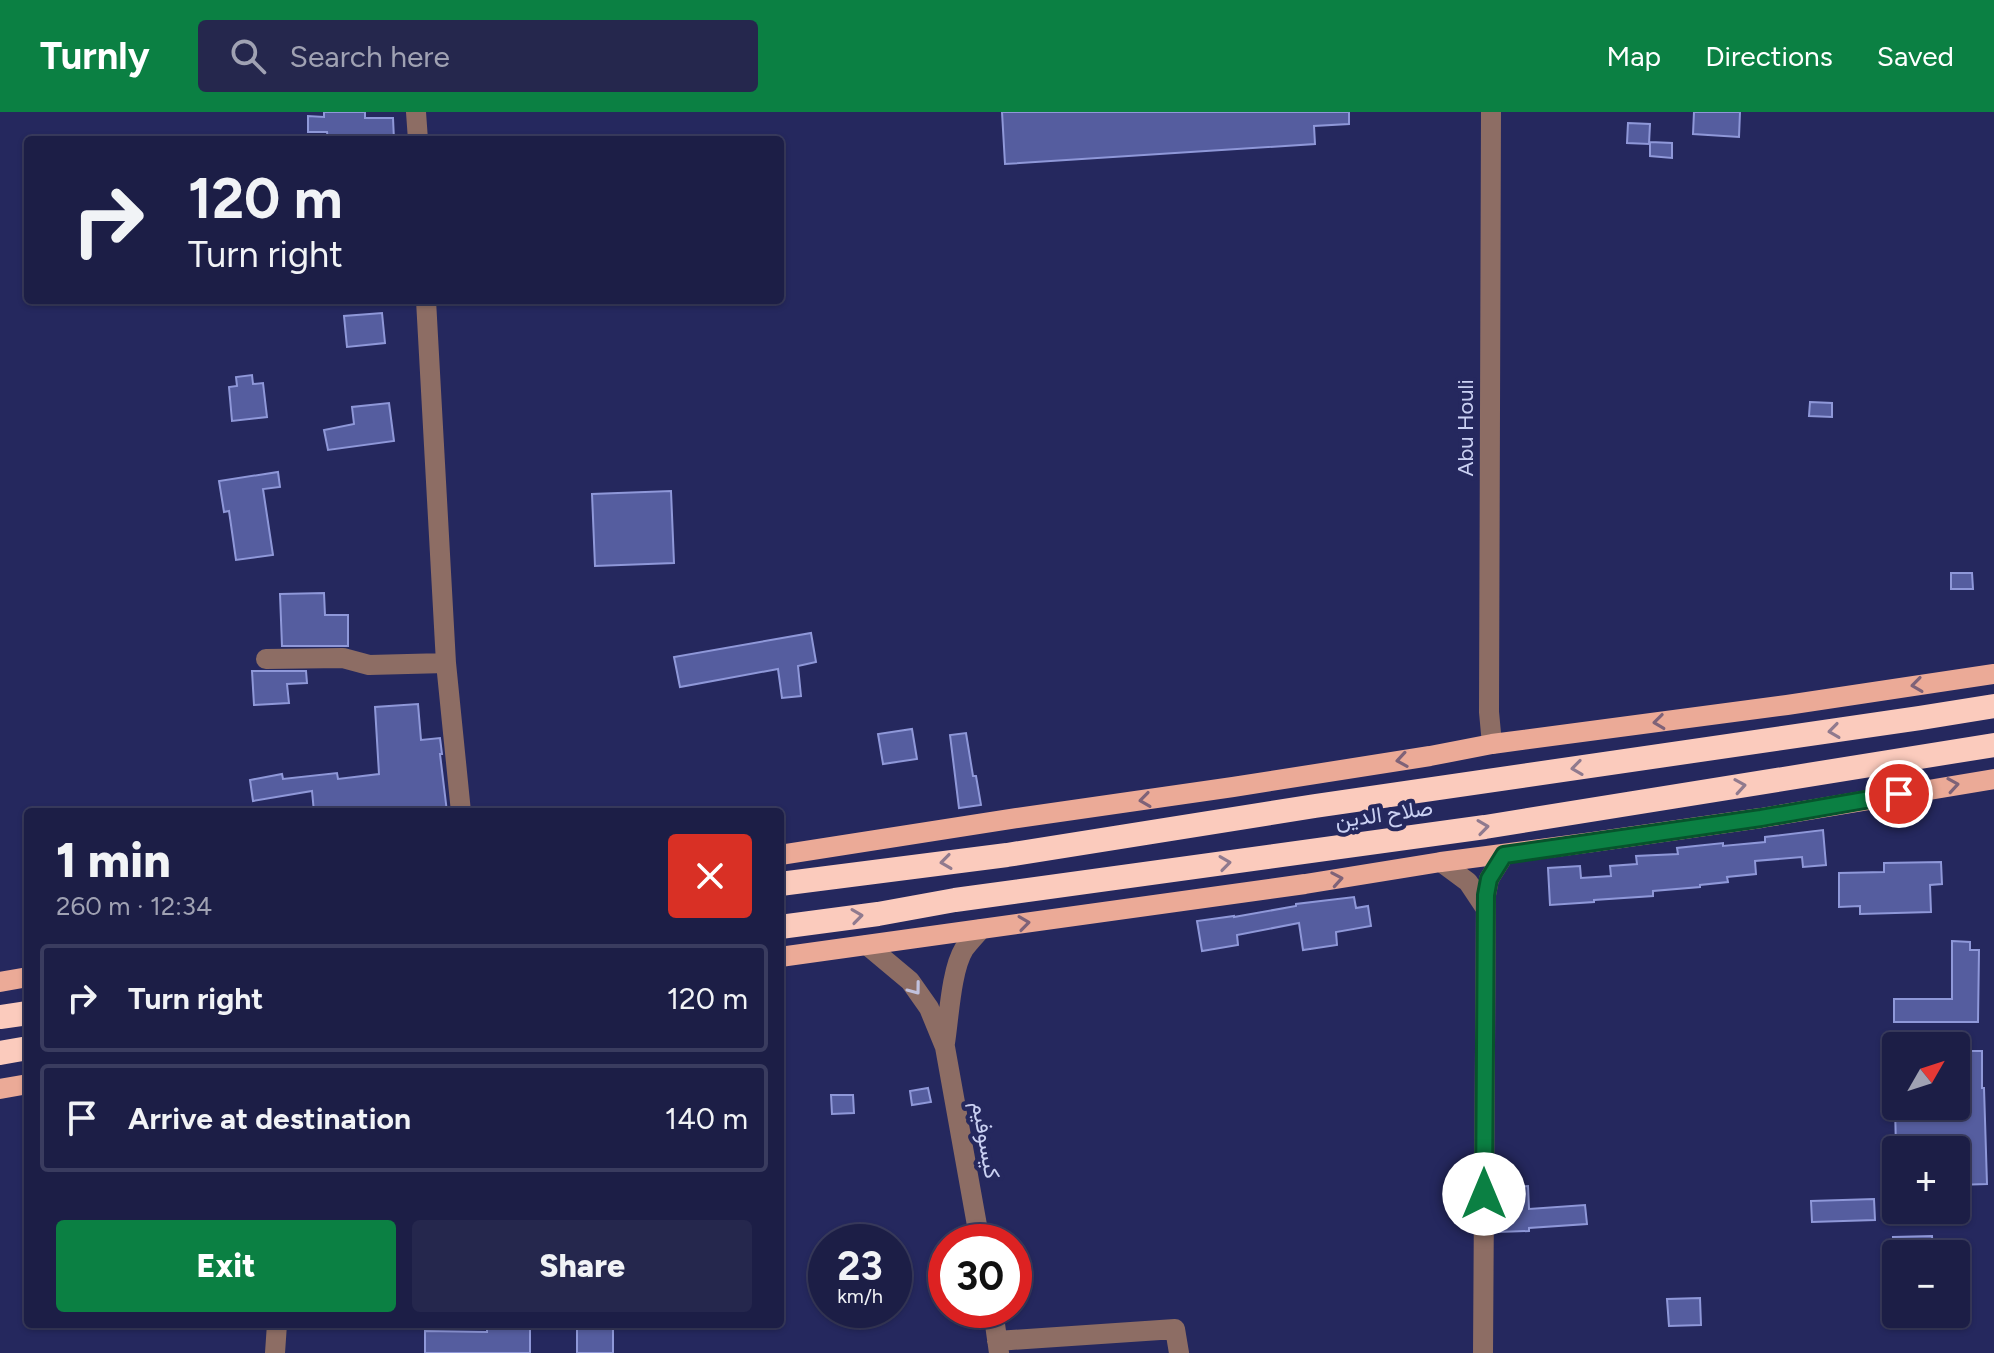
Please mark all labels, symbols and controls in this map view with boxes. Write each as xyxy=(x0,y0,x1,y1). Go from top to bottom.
search box xyxy=(198,20,758,92)
text: Turnly xyxy=(40,33,150,79)
icon: search xyxy=(226,34,270,78)
text: Search here xyxy=(290,38,450,75)
text: Map xyxy=(1607,39,1661,73)
text: Directions xyxy=(1705,39,1833,73)
text: Saved xyxy=(1877,39,1954,73)
text: 120 m xyxy=(188,165,343,232)
icon: right xyxy=(56,168,160,272)
text: Turn right xyxy=(188,233,343,276)
street label: Abu Houli xyxy=(1452,380,1479,477)
one-way arrow xyxy=(1910,676,1924,693)
one-way arrow xyxy=(1653,713,1666,730)
one-way arrow xyxy=(1827,722,1841,739)
one-way arrow xyxy=(1396,751,1409,768)
one-way arrow xyxy=(1570,759,1583,776)
pin xyxy=(1865,760,1933,828)
icon: arrive xyxy=(1877,772,1921,816)
one-way arrow xyxy=(1947,777,1960,794)
one-way arrow xyxy=(1733,778,1746,795)
one-way arrow xyxy=(1139,791,1152,808)
street label: صلاح الدين xyxy=(1333,794,1435,835)
one-way arrow xyxy=(1476,819,1490,836)
text: 1 min xyxy=(56,831,171,889)
button: close xyxy=(668,834,752,918)
one-way arrow xyxy=(939,853,953,870)
one-way arrow xyxy=(1219,855,1232,872)
one-way arrow xyxy=(1330,871,1343,888)
text: 260 m · 12:34 xyxy=(56,890,212,922)
one-way arrow xyxy=(851,908,864,925)
one-way arrow xyxy=(1017,915,1031,932)
icon: right xyxy=(60,976,104,1020)
text: Turn right xyxy=(128,980,263,1017)
text: 120 m xyxy=(667,980,748,1017)
one-way arrow xyxy=(905,980,920,995)
north arrow xyxy=(1882,1032,1970,1120)
map controls xyxy=(1882,1032,1970,1328)
icon: arrive xyxy=(60,1096,104,1140)
street label: كيسوفيم xyxy=(965,1099,1006,1181)
text: Arrive at destination xyxy=(128,1100,411,1137)
text: 140 m xyxy=(665,1100,748,1137)
button: + xyxy=(1882,1136,1970,1224)
position arrow xyxy=(1442,1152,1526,1236)
button: Exit xyxy=(56,1220,396,1312)
button: Share xyxy=(412,1220,752,1312)
speed limit sign: 30 xyxy=(928,1224,1032,1328)
button: − xyxy=(1882,1240,1970,1328)
text: 23 xyxy=(837,1242,883,1290)
text: km/h xyxy=(837,1284,883,1308)

